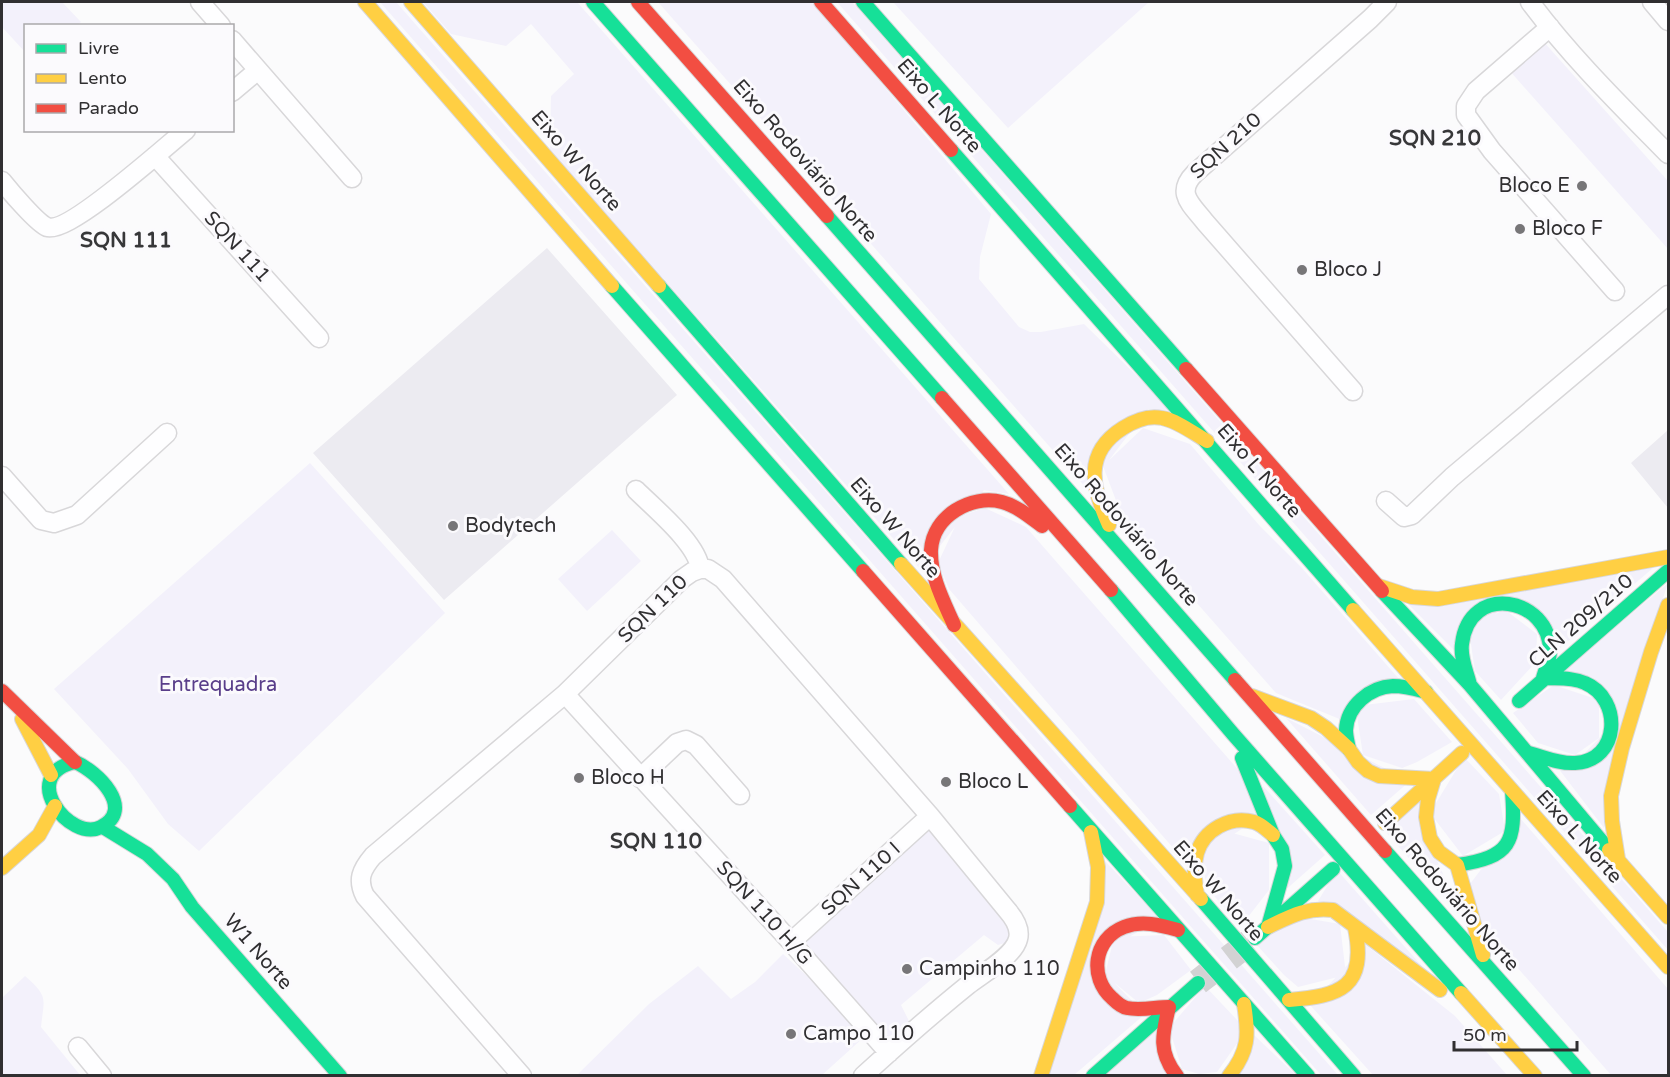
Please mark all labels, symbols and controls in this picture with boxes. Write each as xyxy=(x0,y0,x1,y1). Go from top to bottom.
legend xyxy=(24,24,234,132)
text: Livre xyxy=(78,37,119,59)
street label: Eixo L Norte xyxy=(892,54,986,158)
text: Lento xyxy=(78,67,127,89)
street label: Eixo Rodoviário Norte xyxy=(728,75,882,247)
text: Parado xyxy=(78,97,139,119)
street label: Eixo W Norte xyxy=(526,106,626,216)
street label: SQN 210 xyxy=(1185,108,1267,184)
district label: SQN 210 xyxy=(1389,126,1481,151)
place label: Bloco E xyxy=(1498,174,1570,198)
marker: Bloco E xyxy=(1575,179,1589,193)
street label: SQN 111 xyxy=(199,206,275,288)
place label: Bloco F xyxy=(1532,217,1603,241)
marker: Bloco F xyxy=(1513,222,1527,236)
district label: SQN 111 xyxy=(80,228,172,253)
place label: Bloco J xyxy=(1314,258,1382,282)
marker: Bloco J xyxy=(1295,263,1309,277)
street label: Eixo L Norte xyxy=(1212,419,1306,523)
street label: Eixo Rodoviário Norte xyxy=(1049,439,1203,611)
street label: Eixo W Norte xyxy=(845,473,945,583)
place label: Bodytech xyxy=(465,514,556,538)
marker: Bodytech xyxy=(446,519,460,533)
street label: CLN 209/210 xyxy=(1524,569,1638,673)
street label: SQN 110 xyxy=(613,570,693,648)
park label: Entrequadra xyxy=(159,673,277,697)
place label: Bloco H xyxy=(591,766,665,790)
place label: Bloco L xyxy=(958,770,1029,794)
marker: Bloco H xyxy=(572,771,586,785)
marker: Bloco L xyxy=(939,775,953,789)
street label: Eixo L Norte xyxy=(1531,786,1627,888)
street label: Eixo Rodoviário Norte xyxy=(1370,804,1524,976)
district label: SQN 110 xyxy=(610,829,702,854)
street label: Eixo W Norte xyxy=(1168,836,1268,946)
street label: SQN 110 I xyxy=(816,837,906,921)
street label: SQN 110 H/G xyxy=(711,856,817,970)
street label: W1 Norte xyxy=(219,909,297,995)
place label: Campinho 110 xyxy=(919,957,1060,981)
marker: Campinho 110 xyxy=(900,962,914,976)
scale bar xyxy=(1454,1014,1577,1052)
place label: Campo 110 xyxy=(803,1022,914,1046)
text: 50 m xyxy=(1463,1024,1507,1046)
marker: Campo 110 xyxy=(784,1027,798,1041)

